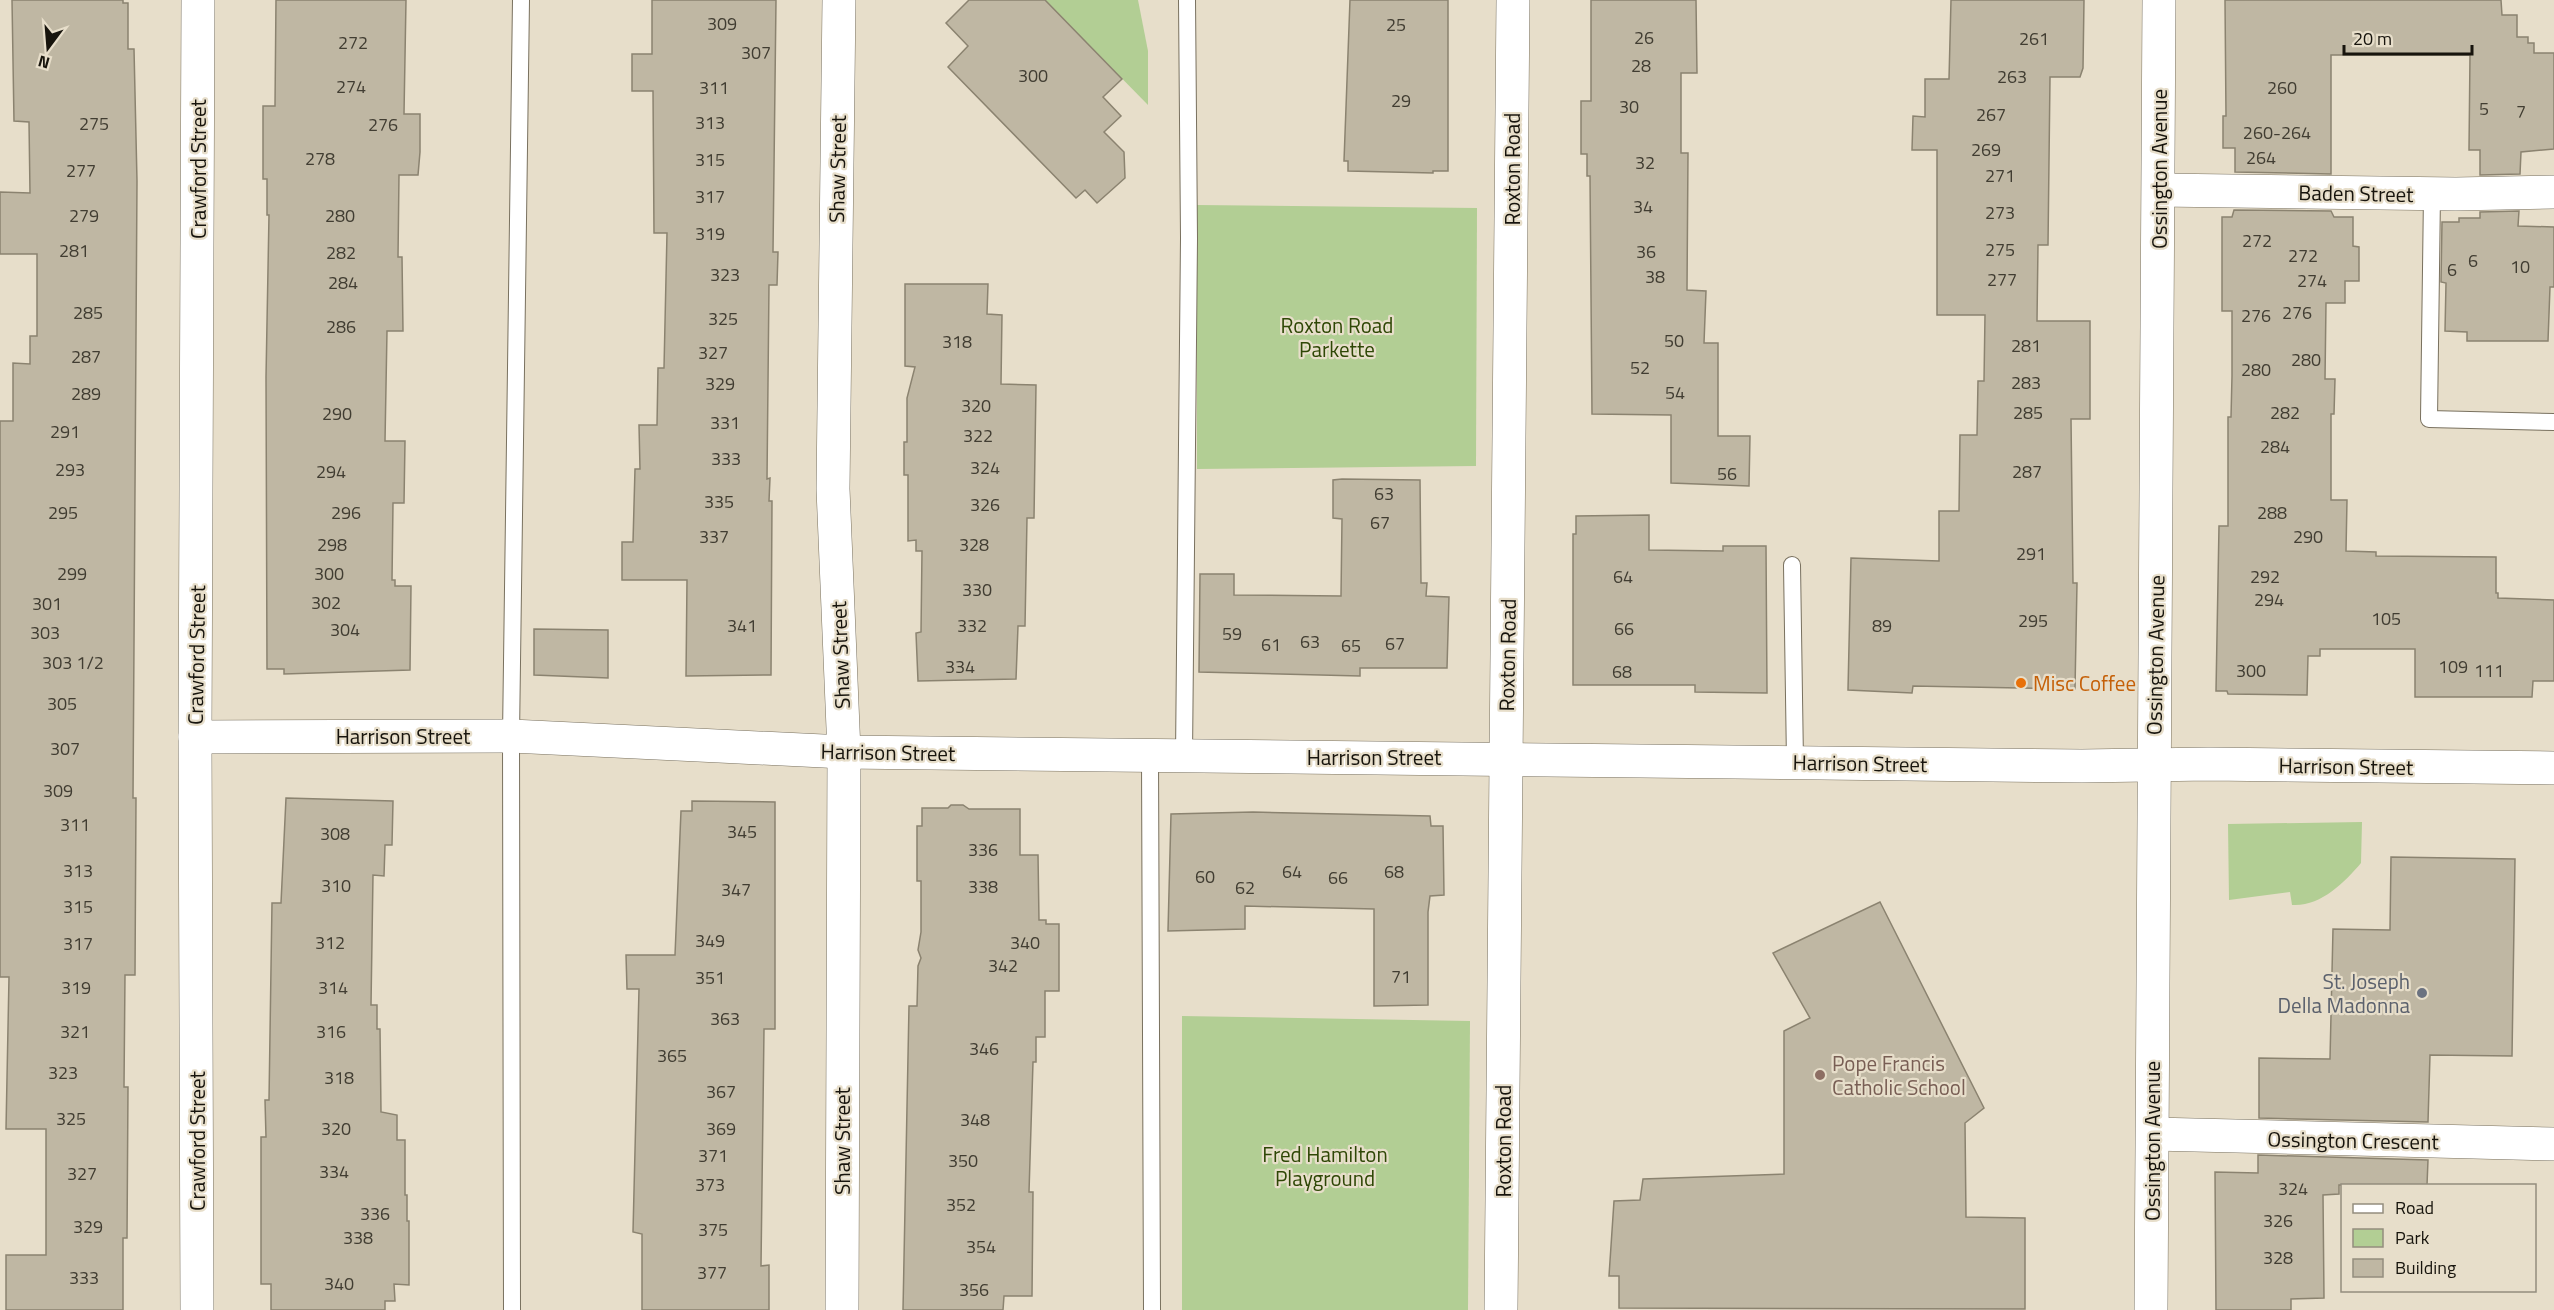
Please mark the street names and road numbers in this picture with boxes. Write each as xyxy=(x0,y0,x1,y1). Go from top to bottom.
street label: Ossington Avenue xyxy=(2143,89,2175,249)
street label: Crawford Street xyxy=(182,98,214,239)
street label: Roxton Road xyxy=(1496,113,1528,225)
street label: Shaw Street xyxy=(820,114,854,223)
street label: Baden Street xyxy=(2298,176,2414,210)
street label: Ossington Avenue xyxy=(2138,575,2172,735)
street label: Crawford Street xyxy=(179,584,213,725)
street label: Roxton Road xyxy=(1490,598,1524,712)
street label: Shaw Street xyxy=(822,600,858,710)
street label: Harrison Street xyxy=(336,720,471,752)
street label: Harrison Street xyxy=(820,735,956,769)
street label: Harrison Street xyxy=(1307,741,1442,773)
street label: Harrison Street xyxy=(1792,746,1928,780)
street label: Harrison Street xyxy=(2278,749,2414,783)
street label: Ossington Avenue xyxy=(2136,1061,2168,1221)
street label: Crawford Street xyxy=(181,1070,213,1211)
street label: Roxton Road xyxy=(1487,1085,1519,1197)
street label: Shaw Street xyxy=(826,1086,858,1195)
street label: Ossington Crescent xyxy=(2267,1123,2440,1158)

